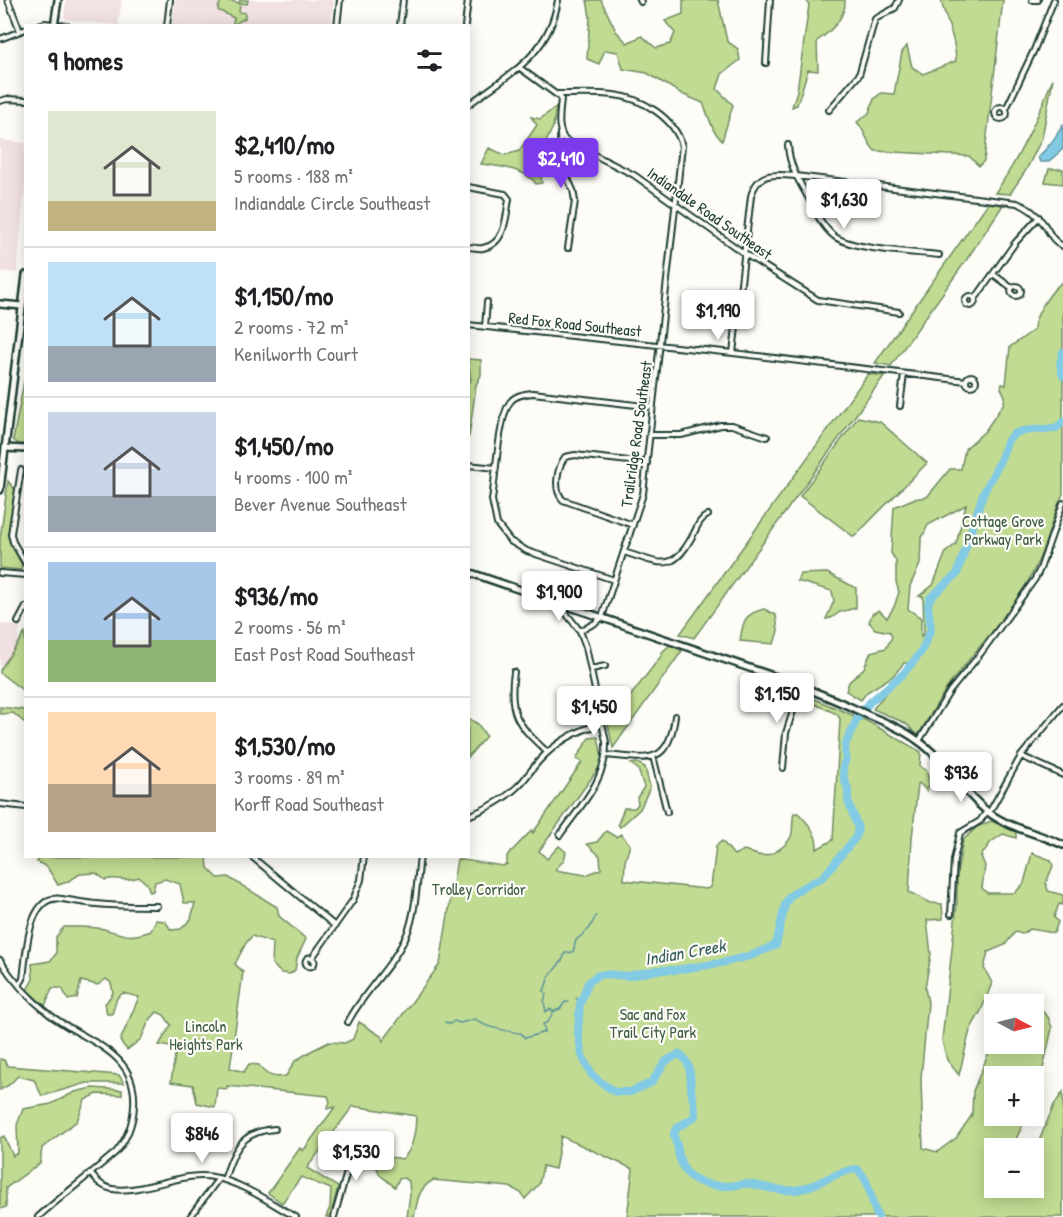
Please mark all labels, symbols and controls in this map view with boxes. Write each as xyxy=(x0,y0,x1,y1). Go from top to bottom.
text: 9 homes xyxy=(48,43,123,78)
icon: filters xyxy=(413,44,446,77)
text: $2,410/mo xyxy=(234,127,335,162)
icon: home xyxy=(96,135,168,207)
pin: $2,410 xyxy=(512,138,610,189)
text: $2,410 xyxy=(537,144,585,171)
text: 5 rooms · 188 m² xyxy=(234,162,353,189)
street label: Indiandale Road Southeast xyxy=(643,162,777,265)
pin: $1,630 xyxy=(795,179,893,230)
text: $1,630 xyxy=(820,185,868,212)
text: Indiandale Circle Southeast xyxy=(234,189,430,216)
text: $1,150/mo xyxy=(234,278,333,313)
icon: home xyxy=(96,286,168,358)
pin: $1,190 xyxy=(669,290,767,341)
text: $1,190 xyxy=(696,296,741,323)
street label: Red Fox Road Southeast xyxy=(507,306,643,342)
text: 2 rooms · 72 m² xyxy=(234,313,348,340)
text: Kenilworth Court xyxy=(234,340,358,367)
street label: Trailridge Road Southeast xyxy=(615,359,657,509)
text: $1,450/mo xyxy=(234,428,333,463)
icon: home xyxy=(96,436,168,508)
text: 4 rooms · 100 m² xyxy=(234,463,352,490)
text: Bever Avenue Southeast xyxy=(234,490,407,517)
park label: Cottage Grove Parkway Park xyxy=(962,510,1045,550)
pin: $1,900 xyxy=(510,571,608,622)
text: $1,900 xyxy=(536,577,582,604)
text: $936/mo xyxy=(234,578,318,613)
icon: home xyxy=(96,586,168,658)
text: 2 rooms · 56 m² xyxy=(234,613,346,640)
text: East Post Road Southeast xyxy=(234,640,415,667)
pin: $1,150 xyxy=(728,673,826,724)
text: $1,150 xyxy=(754,679,800,706)
pin: $1,450 xyxy=(545,686,643,737)
text: $1,450 xyxy=(571,692,617,719)
text: $1,530/mo xyxy=(234,728,335,763)
icon: home xyxy=(96,736,168,808)
pin: $936 xyxy=(925,752,997,803)
text: $936 xyxy=(944,758,978,785)
text: 3 rooms · 89 m² xyxy=(234,763,345,790)
text: Korff Road Southeast xyxy=(234,790,384,817)
park label: Trolley Corridor xyxy=(432,878,526,900)
water label: Indian Creek xyxy=(643,932,729,971)
north arrow xyxy=(984,994,1044,1054)
map controls xyxy=(984,994,1044,1198)
park label: Sac and Fox Trail City Park xyxy=(610,1003,697,1043)
park label: Lincoln Heights Park xyxy=(169,1015,243,1055)
button: + xyxy=(984,1066,1044,1126)
pin: $846 xyxy=(166,1113,238,1164)
text: $846 xyxy=(185,1119,219,1146)
pin: $1,530 xyxy=(307,1131,405,1182)
text: $1,530 xyxy=(332,1137,380,1164)
button: − xyxy=(984,1138,1044,1198)

